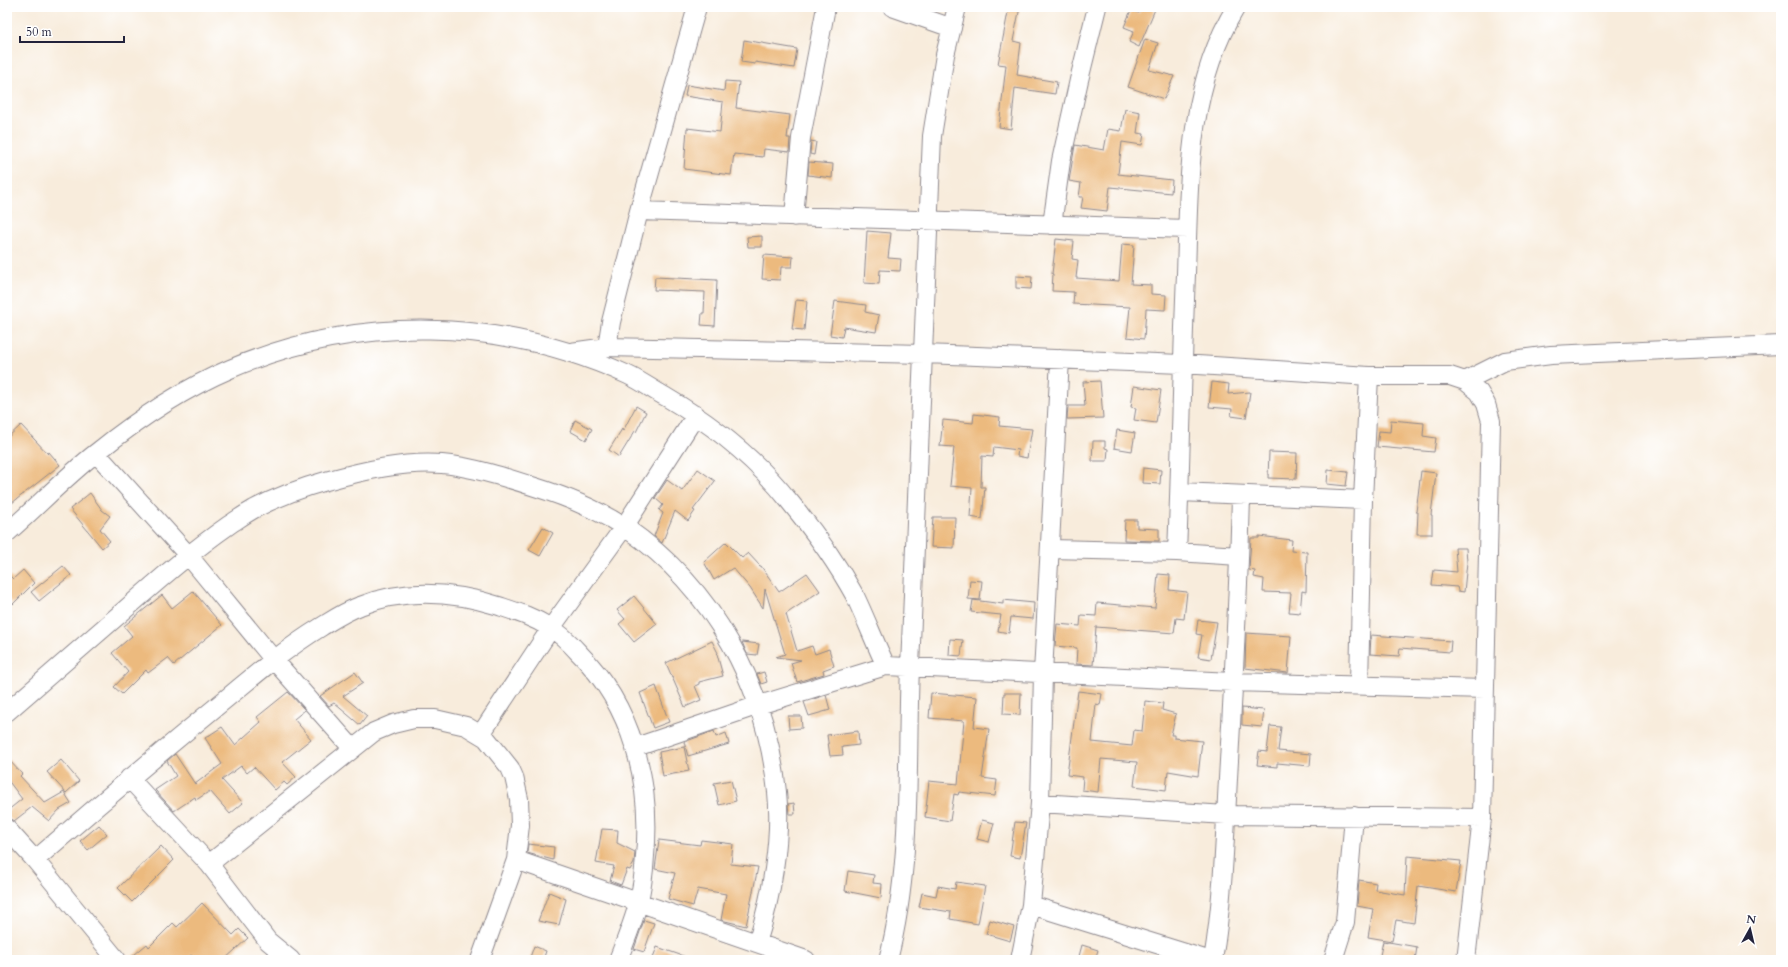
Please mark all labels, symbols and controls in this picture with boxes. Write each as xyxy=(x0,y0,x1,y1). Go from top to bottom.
scale bar xyxy=(20,18,124,44)
text: 50 m xyxy=(26,24,53,40)
north arrow xyxy=(1730,909,1770,949)
text: N xyxy=(1746,912,1758,928)

